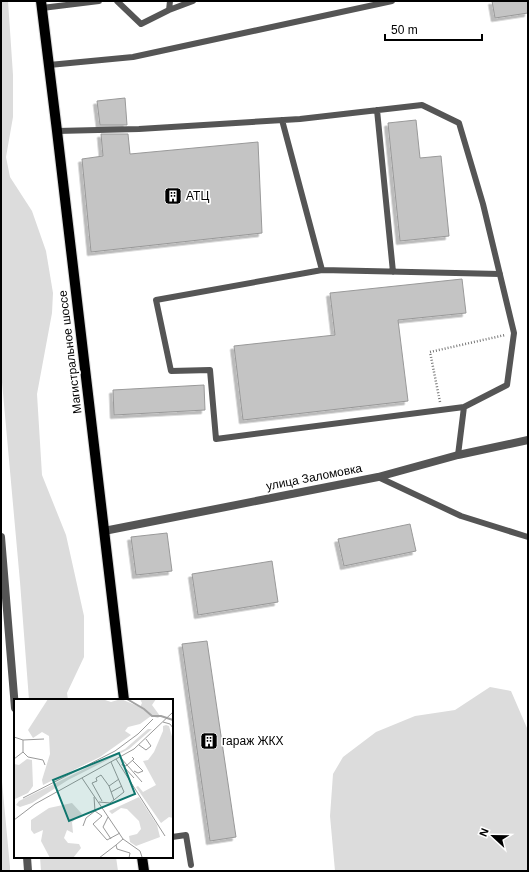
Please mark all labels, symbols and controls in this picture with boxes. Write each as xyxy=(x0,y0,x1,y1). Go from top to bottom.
scale bar xyxy=(385,16,482,42)
text: 50 m xyxy=(391,23,418,37)
building icon: АТЦ xyxy=(163,186,183,206)
place label: АТЦ xyxy=(186,189,209,203)
street label: Магистральное шоссе xyxy=(55,289,85,415)
street label: улица Заломовка xyxy=(265,461,364,493)
inset map xyxy=(14,699,173,858)
building icon: гараж ЖКХ xyxy=(199,731,219,751)
place label: гараж ЖКХ xyxy=(222,734,284,748)
north arrow xyxy=(473,816,513,856)
text: N xyxy=(477,826,491,838)

